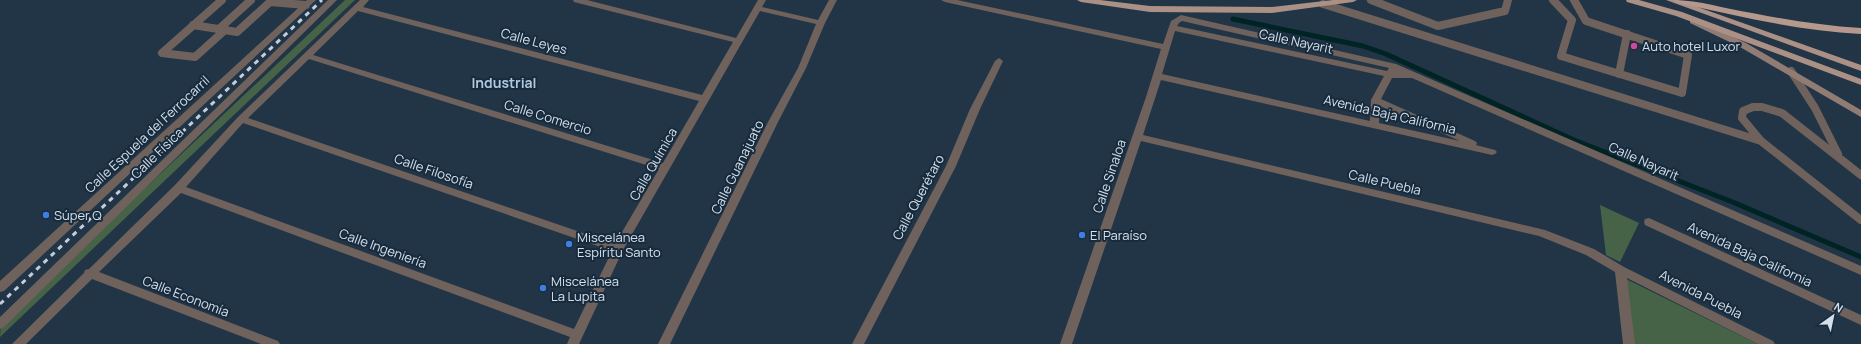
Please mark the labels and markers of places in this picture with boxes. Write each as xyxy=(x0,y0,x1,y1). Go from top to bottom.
place label: Auto hotel Luxor xyxy=(1642,37,1740,55)
marker: Auto hotel Luxor xyxy=(1629,41,1639,51)
place label: Súper Q xyxy=(54,206,102,224)
marker: Súper Q xyxy=(41,210,51,220)
place label: El Paraíso xyxy=(1090,226,1147,244)
place label: Miscelánea Espíritu Santo xyxy=(577,228,661,261)
marker: El Paraíso xyxy=(1077,230,1087,240)
marker: Miscelánea Espíritu Santo xyxy=(564,239,574,249)
place label: Miscelánea La Lupita xyxy=(551,272,619,305)
marker: Miscelánea La Lupita xyxy=(538,283,548,293)

